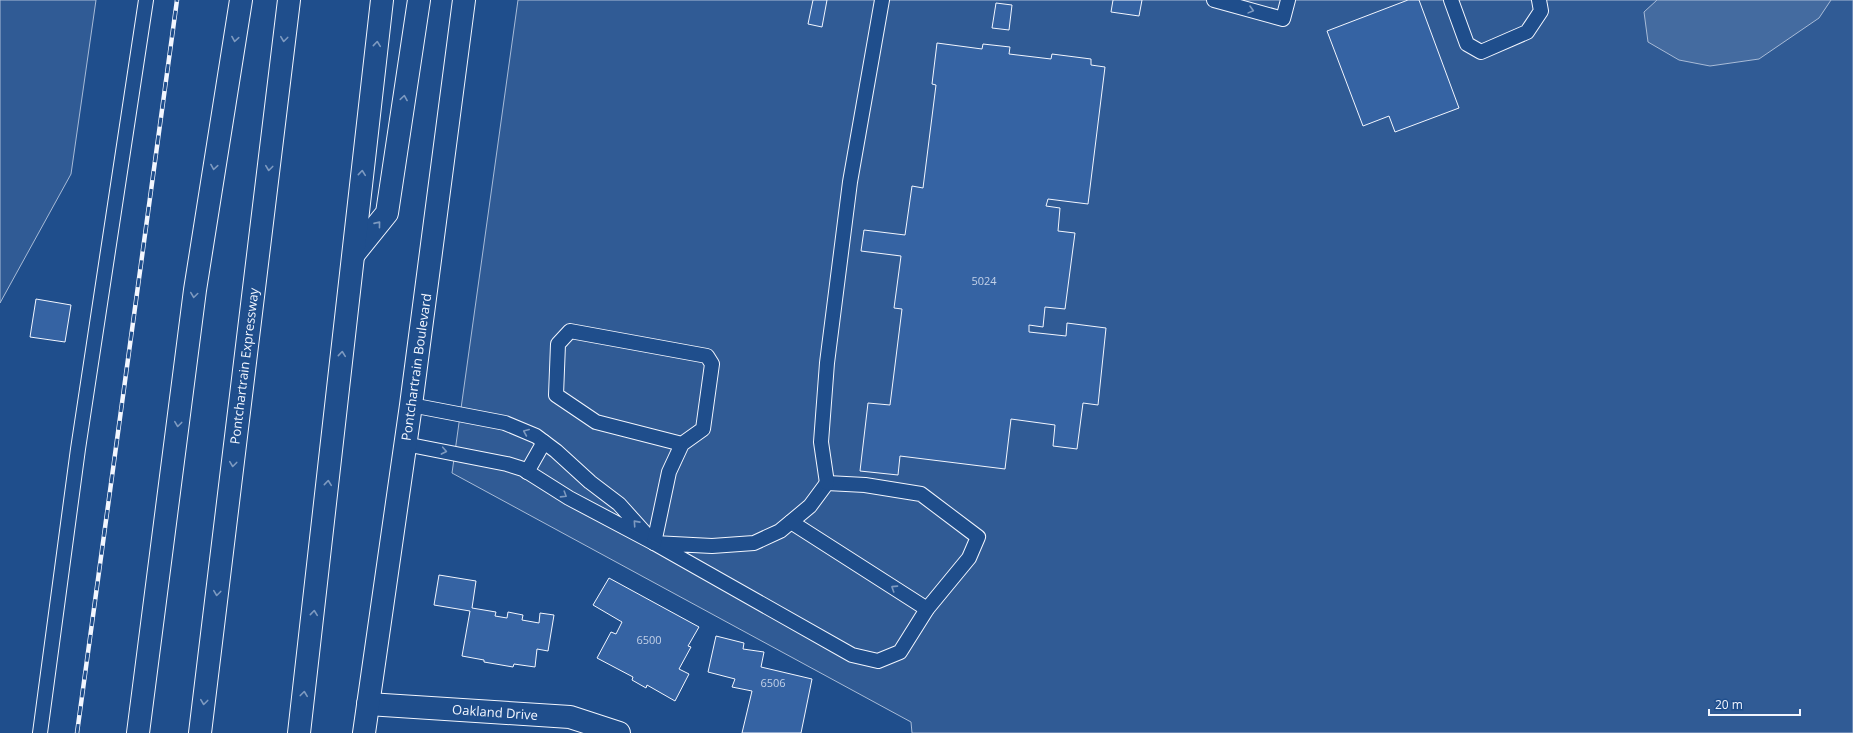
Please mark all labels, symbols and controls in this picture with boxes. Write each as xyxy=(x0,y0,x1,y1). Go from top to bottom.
one-way arrow xyxy=(1247,5,1254,14)
one-way arrow xyxy=(231,35,240,42)
one-way arrow xyxy=(280,36,289,42)
one-way arrow xyxy=(372,41,381,47)
one-way arrow xyxy=(399,95,408,101)
one-way arrow xyxy=(211,164,219,170)
one-way arrow xyxy=(264,165,273,171)
one-way arrow xyxy=(358,170,367,176)
one-way arrow xyxy=(373,221,380,228)
house number: 5024 xyxy=(971,273,997,288)
street label: Pontchartrain Expressway xyxy=(225,286,263,445)
one-way arrow xyxy=(190,292,199,298)
street label: Pontchartrain Boulevard xyxy=(397,292,435,442)
one-way arrow xyxy=(338,351,347,357)
one-way arrow xyxy=(174,421,183,427)
one-way arrow xyxy=(522,429,530,437)
one-way arrow xyxy=(440,446,447,455)
one-way arrow xyxy=(228,461,237,467)
one-way arrow xyxy=(324,480,333,486)
one-way arrow xyxy=(560,490,567,497)
one-way arrow xyxy=(633,520,641,528)
one-way arrow xyxy=(892,585,899,592)
one-way arrow xyxy=(213,590,222,596)
one-way arrow xyxy=(309,610,318,616)
house number: 6500 xyxy=(636,632,662,647)
house number: 6506 xyxy=(760,675,786,690)
one-way arrow xyxy=(299,691,308,697)
scale bar xyxy=(1709,691,1800,717)
text: 20 m xyxy=(1715,696,1743,713)
one-way arrow xyxy=(200,699,209,705)
street label: Oakland Drive xyxy=(452,700,538,724)

